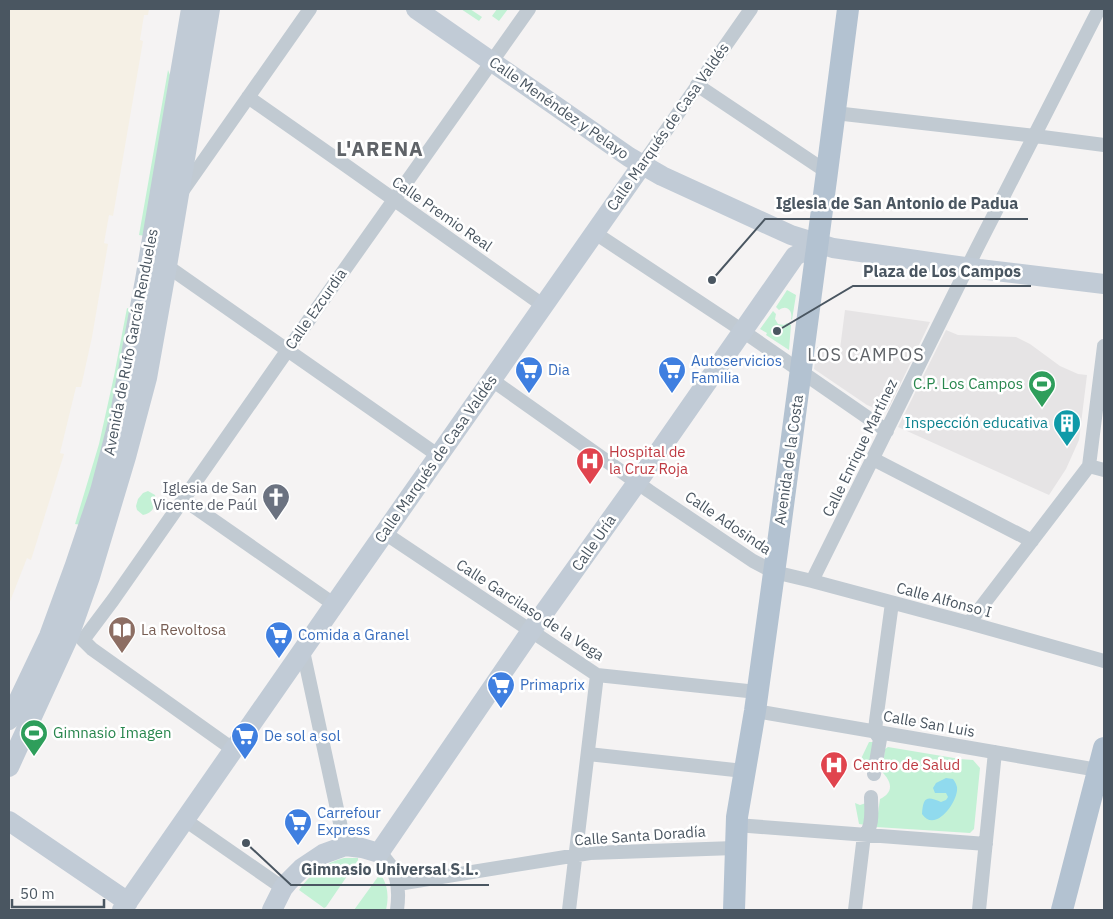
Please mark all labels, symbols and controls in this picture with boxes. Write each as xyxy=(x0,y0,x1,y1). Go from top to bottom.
street label: Calle Marqués de Casa Valdés xyxy=(602,39,733,214)
street label: Calle Menéndez y Pelayo xyxy=(486,52,633,163)
district label: L'ARENA xyxy=(336,135,424,162)
street label: Calle Premio Real xyxy=(388,172,496,255)
callout: Iglesia de San Antonio de Padua xyxy=(765,188,1028,219)
text: Iglesia de San Antonio de Padua xyxy=(776,193,1018,213)
street label: Avenida de Rufo García Rendueles xyxy=(99,227,162,457)
callout: Plaza de Los Campos xyxy=(853,255,1031,286)
text: Plaza de Los Campos xyxy=(863,261,1021,281)
street label: Calle Ezcurdia xyxy=(281,264,351,353)
district label: LOS CAMPOS xyxy=(807,343,925,366)
place label: Autoservicios Familia xyxy=(691,351,782,387)
supermarket icon: Dia xyxy=(514,355,544,394)
supermarket icon: Autoservicios Familia xyxy=(657,355,687,394)
place label: Dia xyxy=(548,360,570,379)
sports icon: C.P. Los Campos xyxy=(1027,369,1057,408)
street label: Calle Marqués de Casa Valdés xyxy=(370,371,501,546)
place label: C.P. Los Campos xyxy=(913,374,1023,393)
street label: Calle Enrique Martínez xyxy=(818,376,901,520)
street label: Avenida de la Costa xyxy=(770,393,807,526)
building icon: Inspección educativa xyxy=(1052,408,1082,447)
place label: Inspección educativa xyxy=(905,413,1048,432)
place label: Hospital de la Cruz Roja xyxy=(609,442,688,478)
hospital icon: Hospital de la Cruz Roja xyxy=(575,446,605,485)
place label: Iglesia de San Vicente de Paúl xyxy=(153,478,257,514)
church icon: Iglesia de San Vicente de Paúl xyxy=(261,482,291,521)
street label: Calle Adosinda xyxy=(681,487,775,558)
street label: Calle Uría xyxy=(567,511,620,575)
street label: Calle Garcilaso de la Vega xyxy=(453,555,608,665)
street label: Calle Alfonso I xyxy=(894,578,994,621)
library icon: La Revoltosa xyxy=(107,615,137,654)
place label: La Revoltosa xyxy=(141,620,226,639)
supermarket icon: Comida a Granel xyxy=(264,620,294,659)
place label: Comida a Granel xyxy=(298,625,409,644)
supermarket icon: Primaprix xyxy=(486,670,516,709)
place label: Primaprix xyxy=(520,675,585,694)
street label: Calle San Luis xyxy=(882,706,976,741)
sports icon: Gimnasio Imagen xyxy=(19,718,49,757)
supermarket icon: De sol a sol xyxy=(230,721,260,760)
place label: Gimnasio Imagen xyxy=(53,723,172,742)
place label: De sol a sol xyxy=(264,726,341,745)
hospital icon: Centro de Salud xyxy=(819,750,849,789)
place label: Centro de Salud xyxy=(853,755,960,774)
place label: Carrefour Express xyxy=(317,803,381,839)
supermarket icon: Carrefour Express xyxy=(283,807,313,846)
street label: Calle Santa Doradía xyxy=(574,821,706,850)
callout: Gimnasio Universal S.L. xyxy=(291,854,489,885)
text: Gimnasio Universal S.L. xyxy=(301,859,479,879)
scale bar xyxy=(12,876,105,908)
text: 50 m xyxy=(20,884,55,903)

